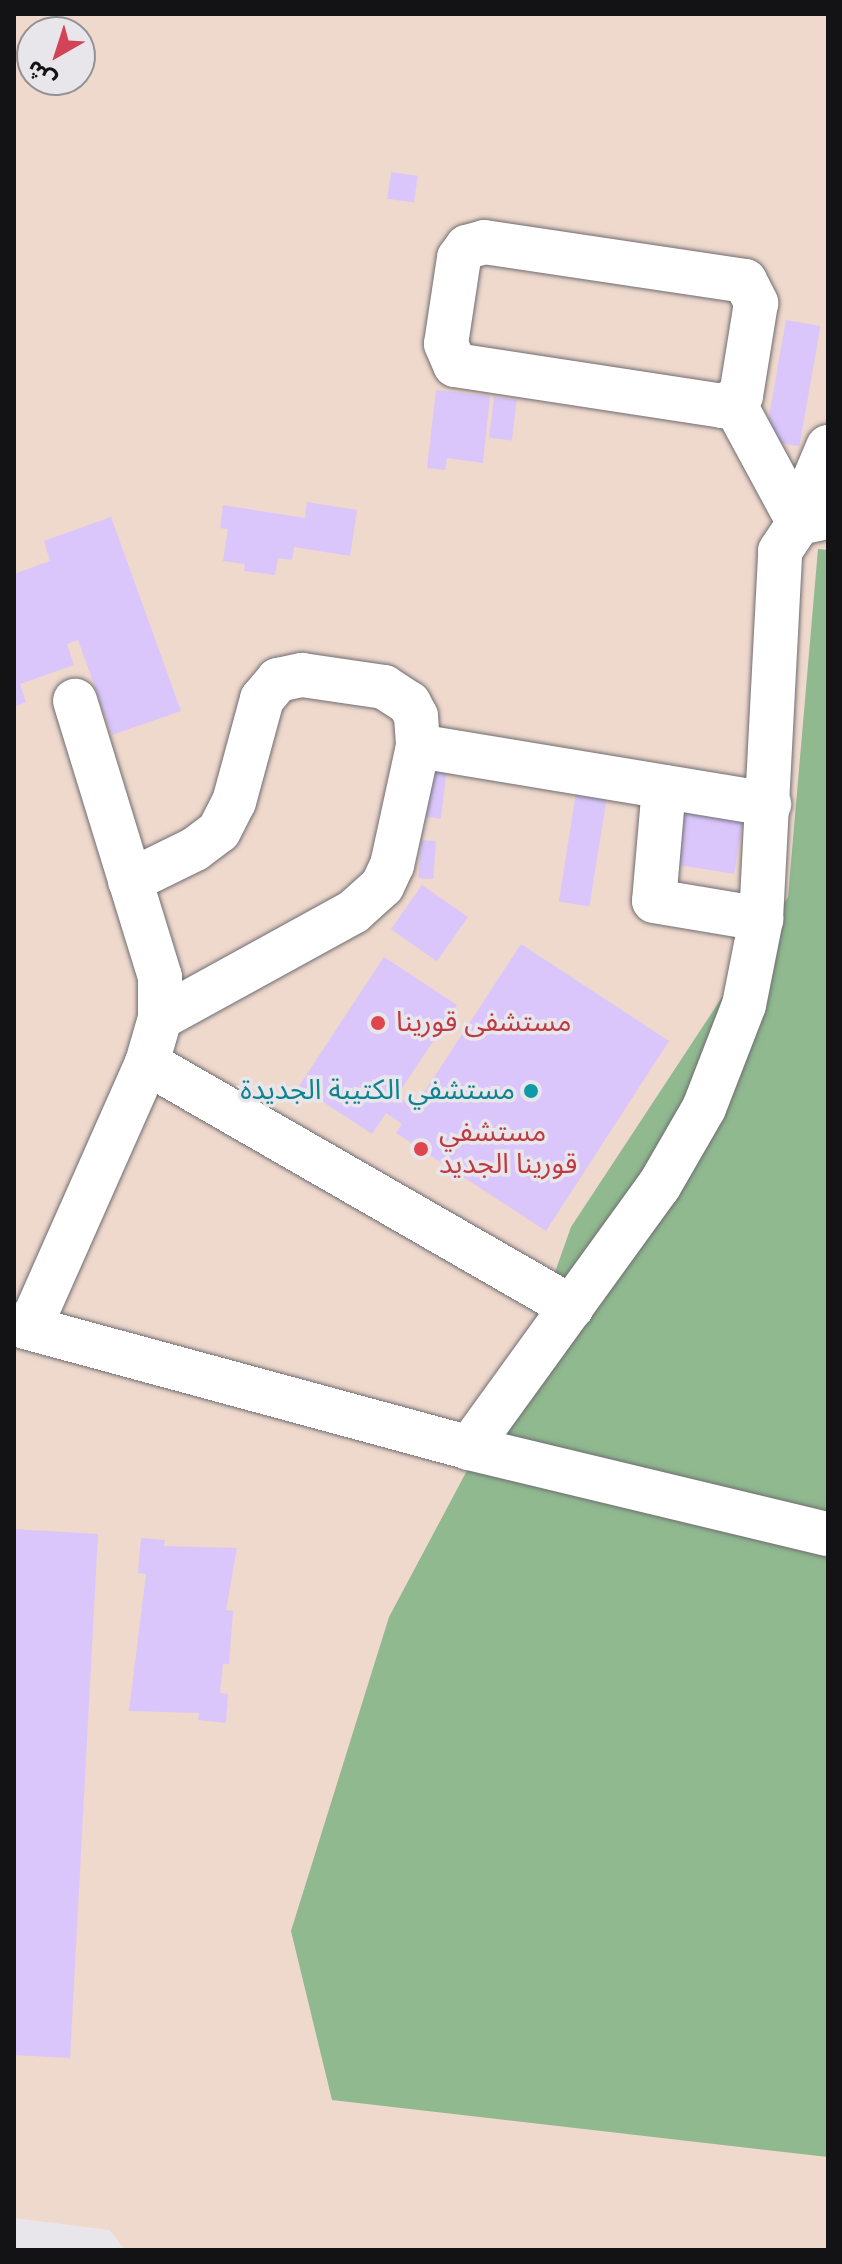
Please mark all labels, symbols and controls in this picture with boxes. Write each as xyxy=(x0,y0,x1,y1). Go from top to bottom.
north arrow xyxy=(16,16,96,96)
text: ش xyxy=(20,51,64,96)
place label: مستشفى قورينا xyxy=(396,1006,572,1040)
marker: مستشفى قورينا xyxy=(367,1012,389,1034)
place label: مستشفي الكتيبة الجديدة xyxy=(240,1074,515,1108)
marker: مستشفي الكتيبة الجديدة xyxy=(522,1082,540,1100)
place label: مستشفي قورينا الجديد xyxy=(439,1116,577,1182)
marker: مستشفي قورينا الجديد xyxy=(410,1138,432,1160)

